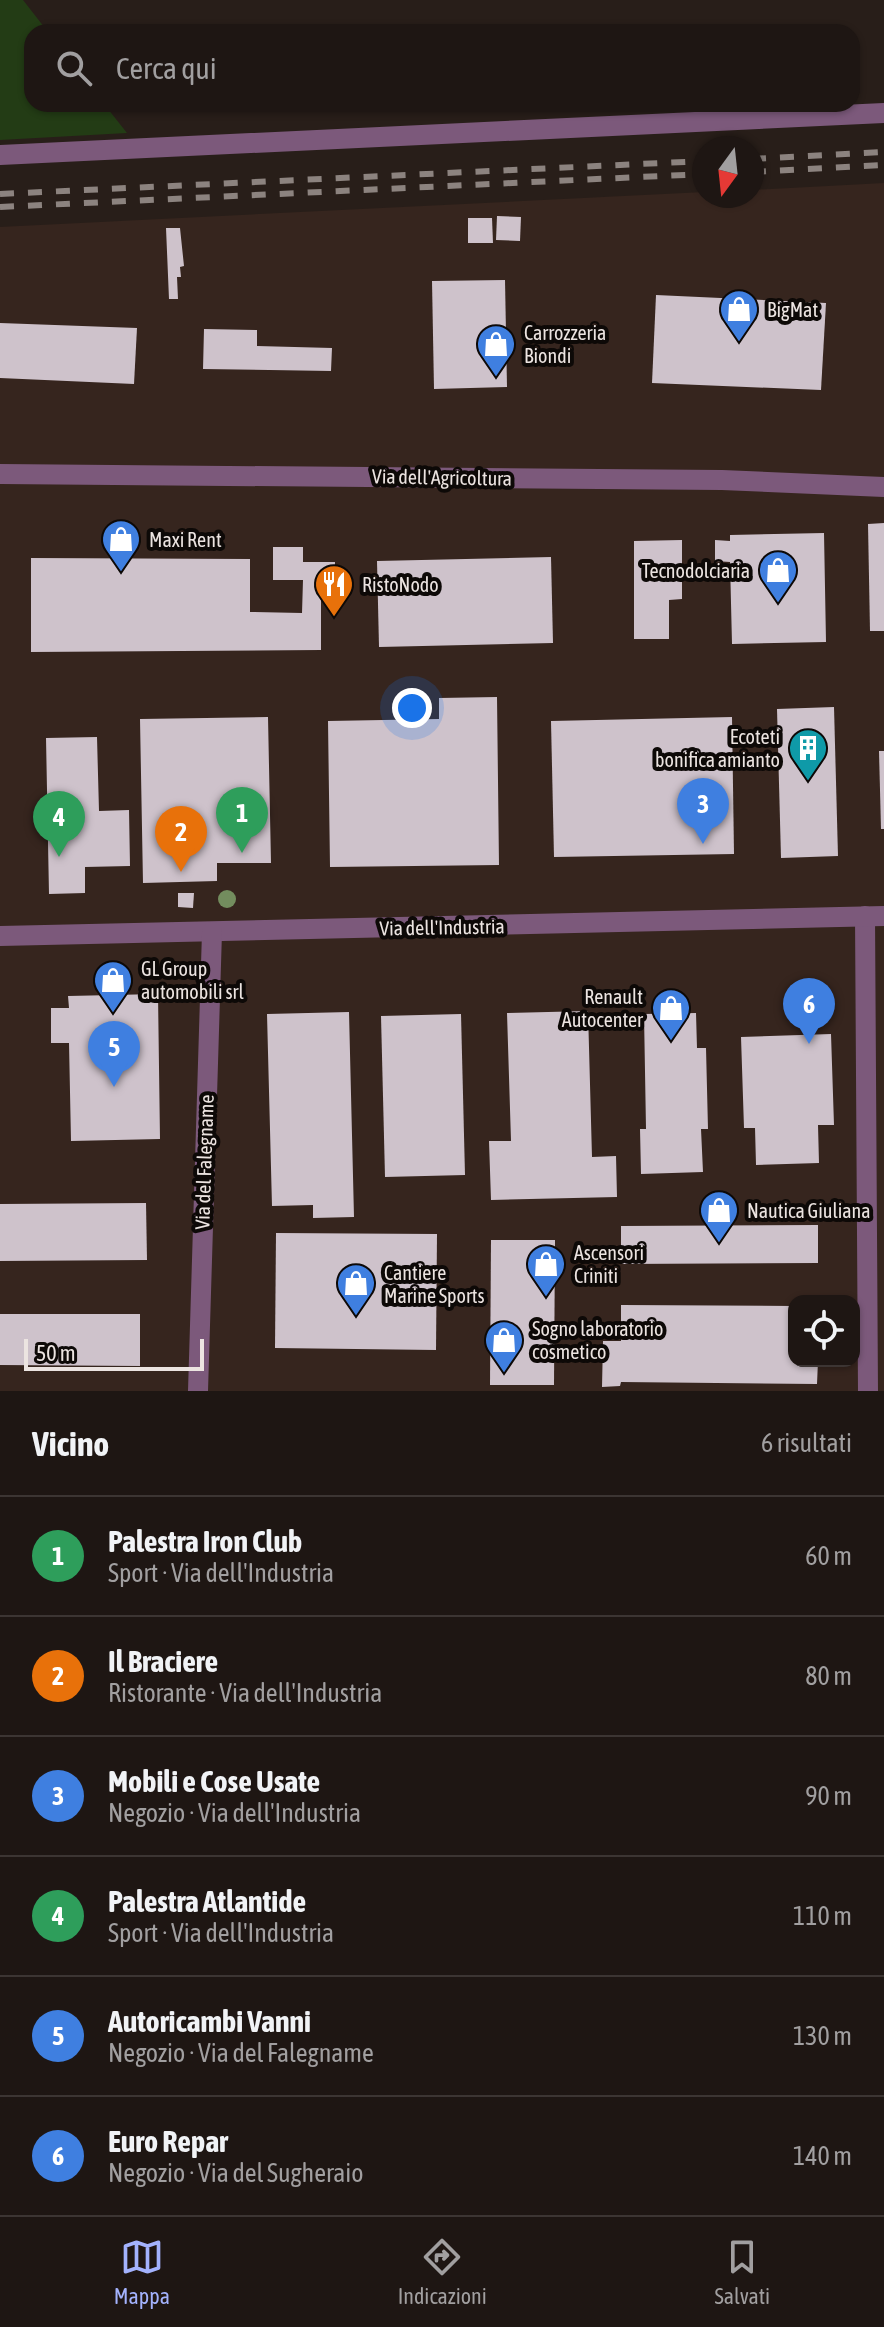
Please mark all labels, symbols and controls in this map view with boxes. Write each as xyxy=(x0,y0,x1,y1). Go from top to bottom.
search box xyxy=(24,24,860,112)
icon: search xyxy=(52,46,96,90)
text: Cerca qui xyxy=(116,51,217,85)
north arrow xyxy=(692,136,764,208)
shop icon: BigMat xyxy=(718,288,760,343)
place label: BigMat xyxy=(767,298,818,321)
place label: Carrozzeria Biondi xyxy=(524,321,606,367)
shop icon: Carrozzeria Biondi xyxy=(475,323,517,378)
street label: Via dell'Agricoltura xyxy=(372,464,512,490)
shop icon: Maxi Rent xyxy=(100,518,142,573)
place label: Maxi Rent xyxy=(149,528,222,551)
shop icon: Tecnodolciaria xyxy=(757,549,799,604)
place label: Tecnodolciaria xyxy=(642,559,750,582)
restaurant icon: RistoNodo xyxy=(313,563,355,618)
place label: RistoNodo xyxy=(362,573,439,596)
your location xyxy=(392,688,432,728)
place label: Ecoteti bonifica amianto xyxy=(655,725,780,771)
building icon: Ecoteti bonifica amianto xyxy=(787,727,829,782)
pin: 3 xyxy=(677,778,729,844)
pin: 1 xyxy=(216,787,268,853)
pin: 4 xyxy=(33,791,85,857)
pin: 2 xyxy=(155,806,207,872)
street label: Via dell'Industria xyxy=(379,914,505,940)
place label: GL Group automobili srl xyxy=(141,957,244,1003)
shop icon: GL Group automobili srl xyxy=(92,959,134,1014)
pin: 6 xyxy=(783,978,835,1044)
place label: Renault Autocenter xyxy=(562,985,644,1031)
shop icon: Renault Autocenter xyxy=(650,987,692,1042)
pin: 5 xyxy=(88,1021,140,1087)
street label: Via del Falegname xyxy=(190,1094,218,1230)
shop icon: Nautica Giuliana xyxy=(698,1189,740,1244)
place label: Nautica Giuliana xyxy=(747,1199,871,1222)
place label: Ascensori Criniti xyxy=(574,1241,644,1287)
shop icon: Ascensori Criniti xyxy=(525,1243,567,1298)
place label: Cantiere Marine Sports xyxy=(384,1261,485,1307)
shop icon: Cantiere Marine Sports xyxy=(335,1262,377,1317)
map controls xyxy=(788,1295,860,1367)
button: locate xyxy=(788,1295,860,1367)
place label: Sogno laboratorio cosmetico xyxy=(532,1317,663,1363)
shop icon: Sogno laboratorio cosmetico xyxy=(483,1319,525,1374)
scale bar xyxy=(24,1335,204,1371)
text: 50 m xyxy=(36,1340,76,1366)
text: Vicino xyxy=(32,1424,109,1463)
text: 6 risultati xyxy=(761,1428,852,1458)
text: Palestra Iron Club xyxy=(108,1524,302,1558)
text: 1 xyxy=(52,1541,64,1571)
text: 60 m xyxy=(805,1541,852,1571)
text: Sport · Via dell'Industria xyxy=(108,1558,334,1588)
text: Il Braciere xyxy=(108,1644,218,1678)
text: 2 xyxy=(52,1661,64,1691)
text: 80 m xyxy=(805,1661,852,1691)
text: Ristorante · Via dell'Industria xyxy=(108,1678,382,1708)
text: Mobili e Cose Usate xyxy=(108,1764,320,1798)
text: 3 xyxy=(52,1781,64,1811)
text: 90 m xyxy=(805,1781,852,1811)
text: Negozio · Via dell'Industria xyxy=(108,1798,361,1828)
text: Palestra Atlantide xyxy=(108,1884,306,1918)
text: 4 xyxy=(52,1901,64,1931)
text: 110 m xyxy=(793,1901,852,1931)
text: Sport · Via dell'Industria xyxy=(108,1918,334,1948)
text: Autoricambi Vanni xyxy=(108,2004,311,2038)
text: 5 xyxy=(52,2021,64,2051)
text: 130 m xyxy=(793,2021,852,2051)
text: Negozio · Via del Falegname xyxy=(108,2038,374,2068)
text: Euro Repar xyxy=(108,2124,228,2158)
text: 6 xyxy=(52,2141,64,2171)
text: 140 m xyxy=(793,2141,852,2171)
text: Negozio · Via del Sugheraio xyxy=(108,2158,363,2188)
tab: Mappa xyxy=(114,2235,170,2309)
tab: Indicazioni xyxy=(398,2235,487,2309)
tab: Salvati xyxy=(715,2235,770,2309)

